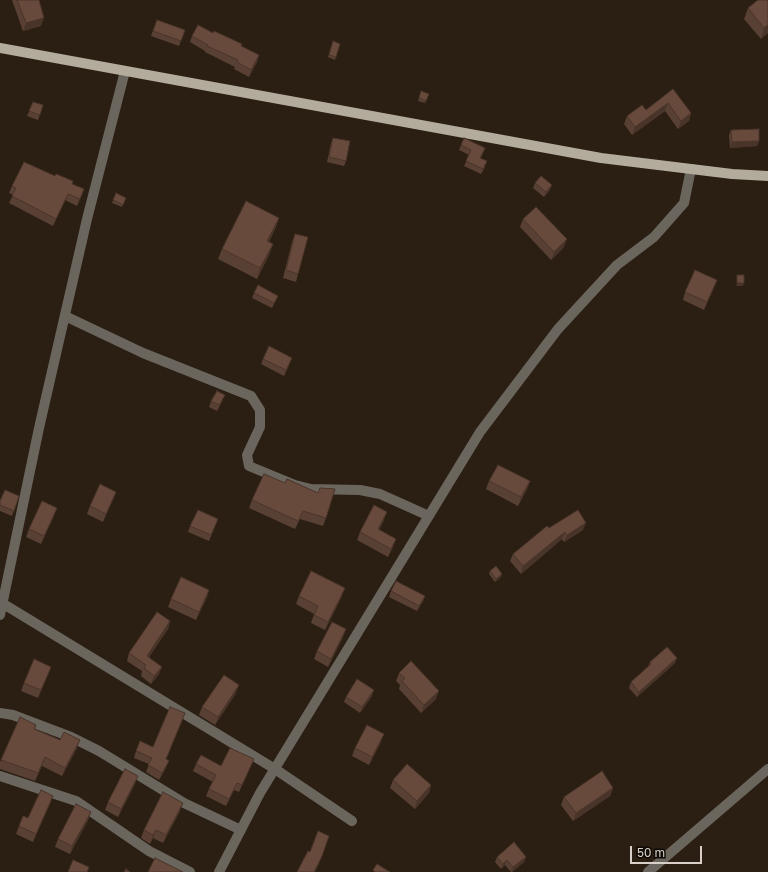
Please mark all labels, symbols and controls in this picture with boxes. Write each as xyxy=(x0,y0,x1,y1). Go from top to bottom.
scale bar xyxy=(632,838,704,864)
text: 50 m xyxy=(637,845,665,860)

